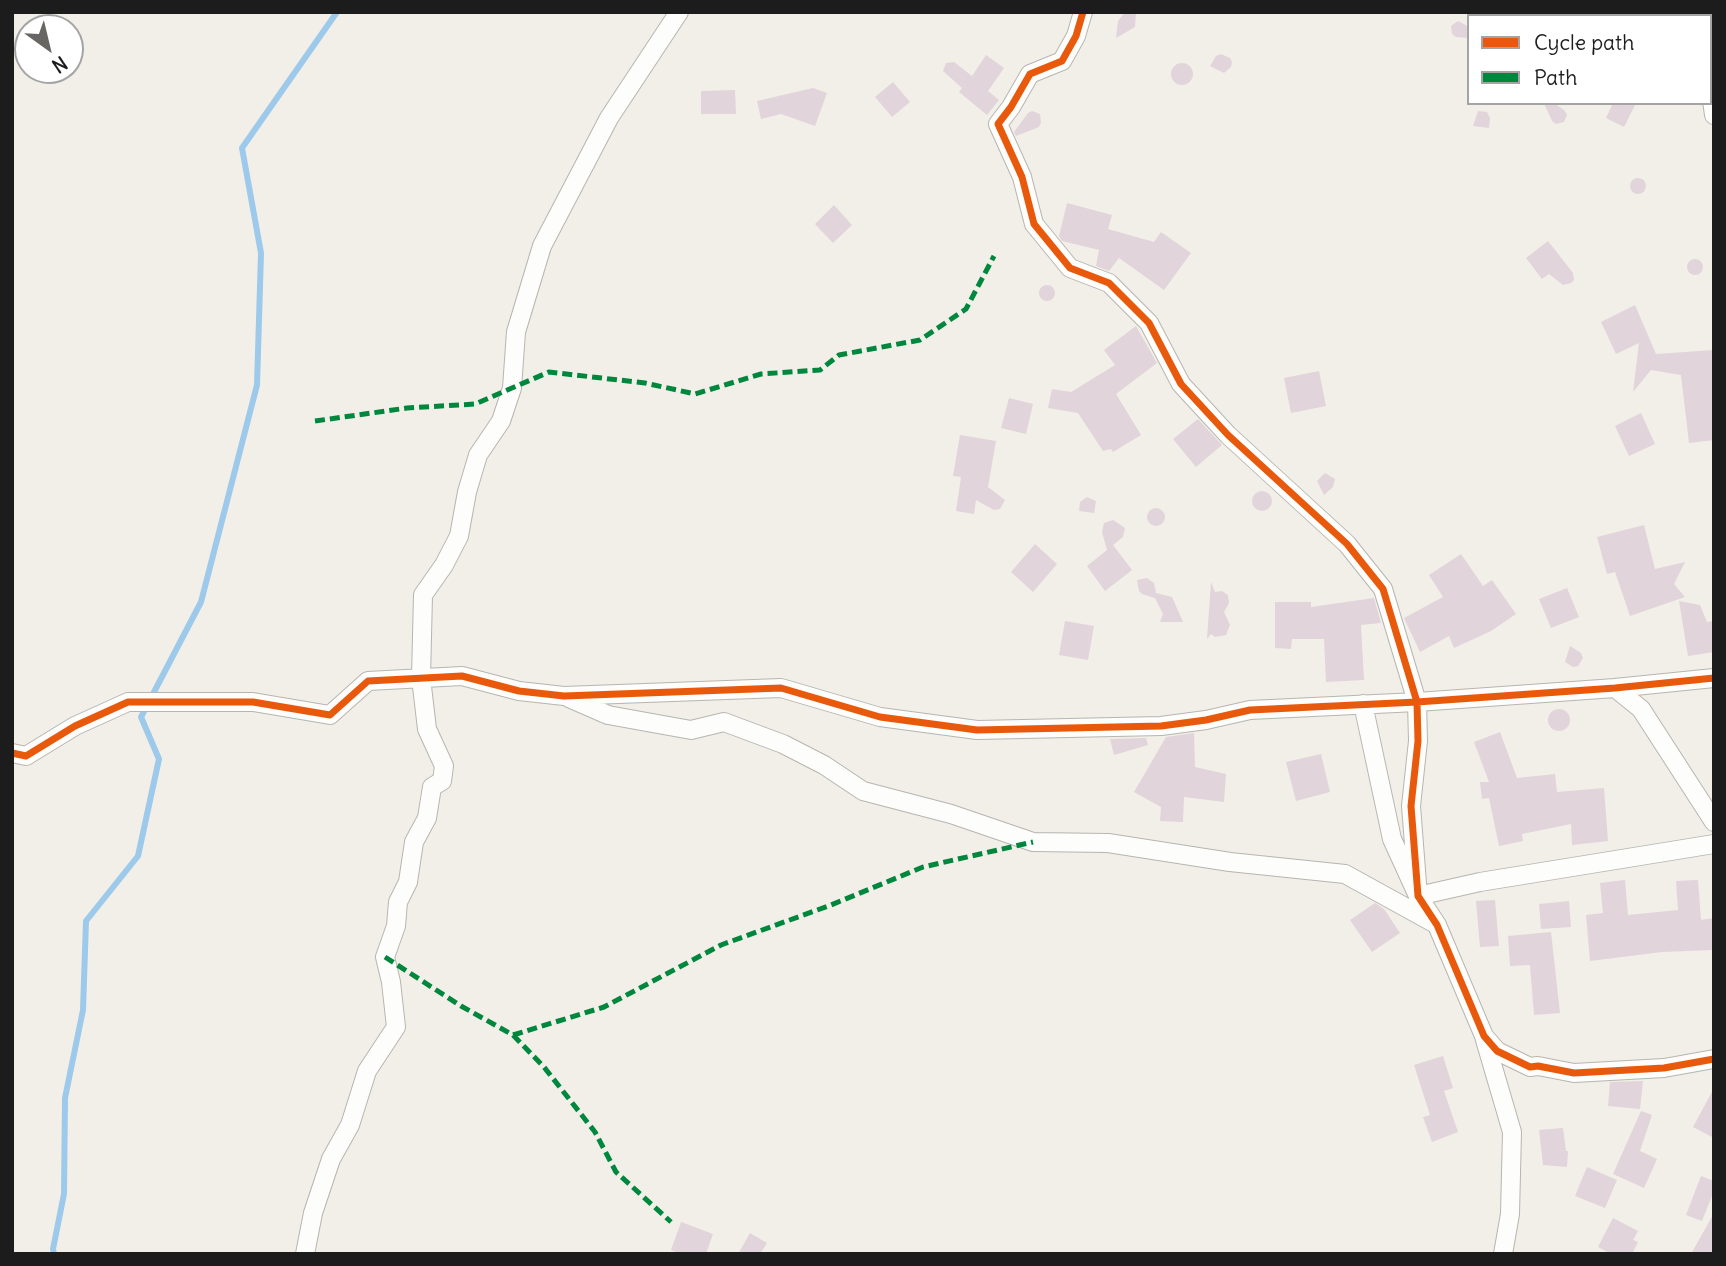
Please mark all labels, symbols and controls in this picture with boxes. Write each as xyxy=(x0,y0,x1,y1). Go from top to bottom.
north arrow xyxy=(14,14,84,84)
legend xyxy=(1467,14,1712,105)
text: Cycle path xyxy=(1534,29,1634,56)
text: N xyxy=(47,51,72,78)
text: Path xyxy=(1534,64,1577,91)

